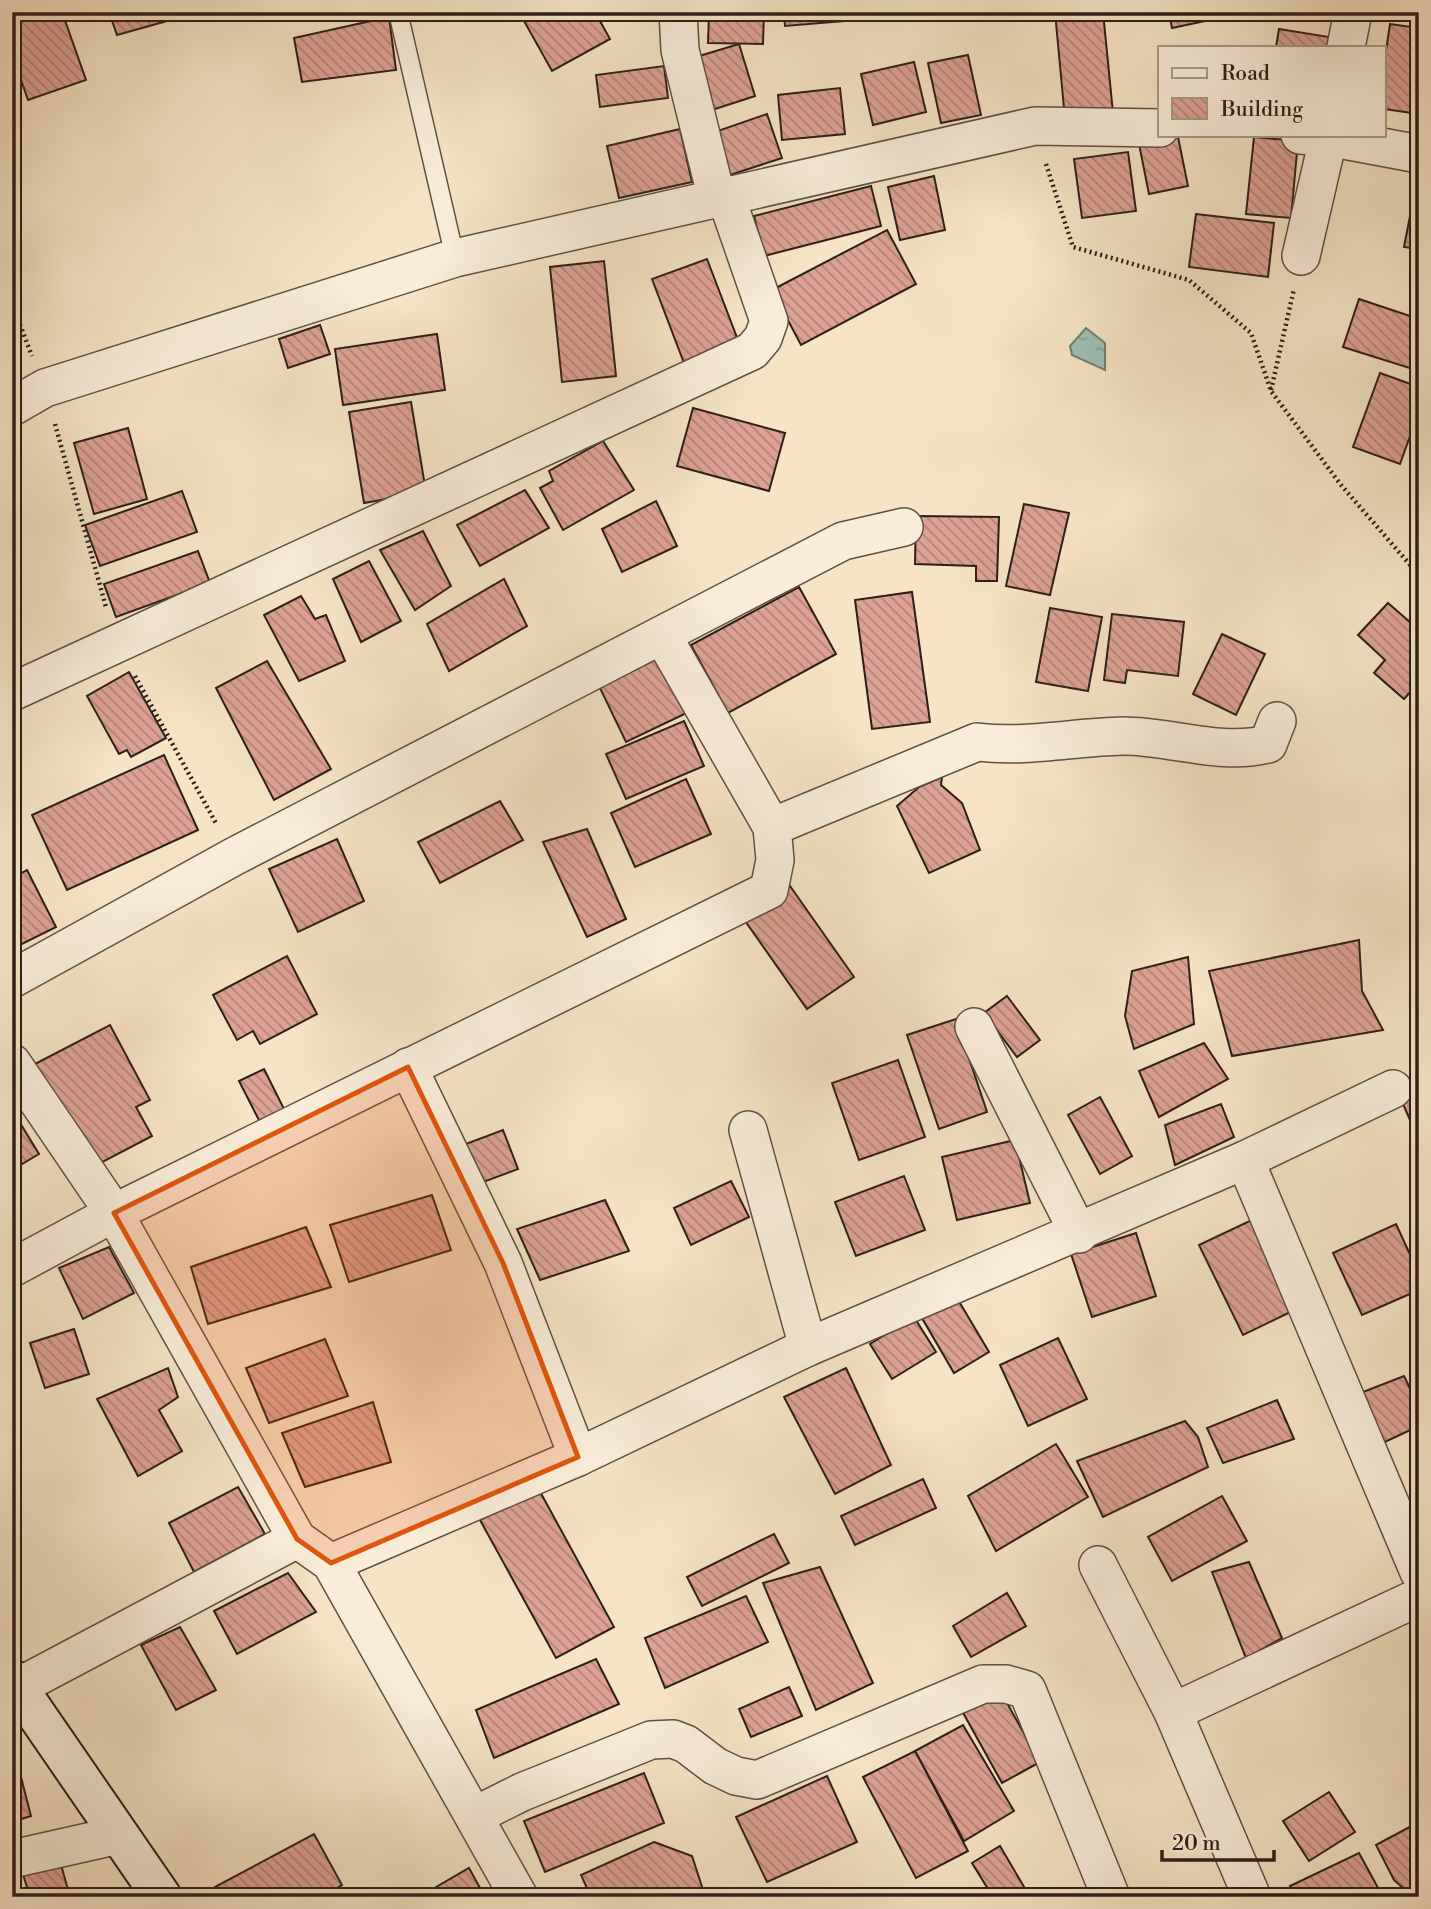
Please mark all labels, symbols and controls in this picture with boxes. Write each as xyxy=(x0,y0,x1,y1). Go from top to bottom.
legend xyxy=(1158,46,1386,136)
text: Road xyxy=(1221,61,1270,87)
text: Building xyxy=(1220,97,1303,123)
scale bar xyxy=(1162,1818,1274,1862)
text: 20 m xyxy=(1172,1831,1221,1857)

